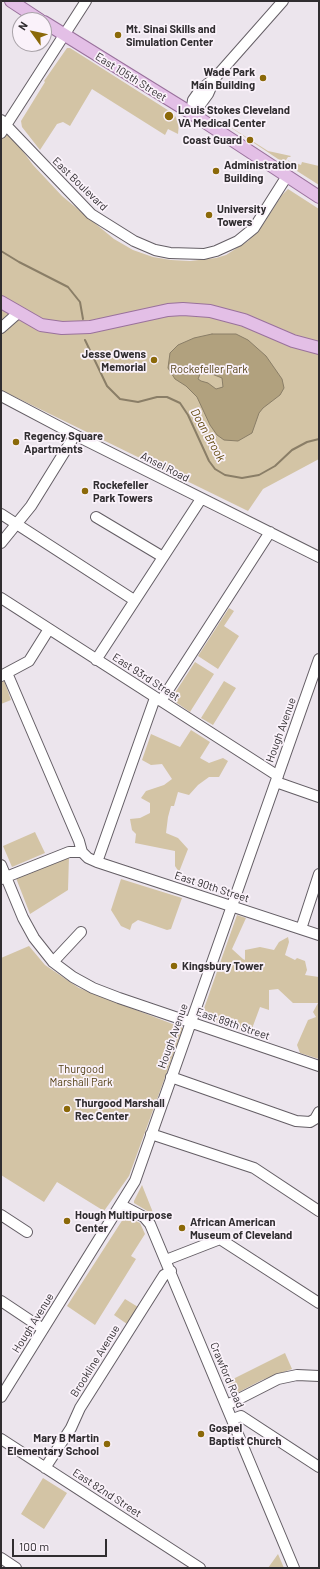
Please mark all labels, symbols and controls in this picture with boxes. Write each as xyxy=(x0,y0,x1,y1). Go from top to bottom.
north arrow xyxy=(12,12,52,52)
text: N xyxy=(15,19,30,32)
place label: Mt. Sinai Skills and Simulation Center xyxy=(126,22,216,48)
marker: Mt. Sinai Skills and Simulation Center xyxy=(113,30,123,40)
street label: East 105th Street xyxy=(93,50,169,104)
place label: Wade Park Main Building xyxy=(191,65,255,91)
marker: Wade Park Main Building xyxy=(258,73,268,83)
place label: Louis Stokes Cleveland VA Medical Center xyxy=(178,103,290,129)
marker: Louis Stokes Cleveland VA Medical Center xyxy=(163,110,175,122)
place label: Coast Guard xyxy=(183,133,242,147)
marker: Coast Guard xyxy=(245,135,255,145)
street label: East Boulevard xyxy=(50,154,110,214)
place label: Administration Building xyxy=(224,158,297,184)
marker: Administration Building xyxy=(211,166,221,176)
place label: University Towers xyxy=(217,202,266,228)
marker: University Towers xyxy=(204,210,214,220)
place label: Jesse Owens Memorial xyxy=(82,347,146,373)
marker: Jesse Owens Memorial xyxy=(149,355,159,365)
park label: Rockefeller Park xyxy=(170,362,248,376)
water label: Doan Brook xyxy=(188,406,228,464)
place label: Regency Square Apartments xyxy=(24,429,103,455)
marker: Regency Square Apartments xyxy=(11,437,21,447)
street label: Ansel Road xyxy=(138,449,192,485)
place label: Rockefeller Park Towers xyxy=(93,478,153,504)
marker: Rockefeller Park Towers xyxy=(80,486,90,496)
street label: East 93rd Street xyxy=(110,650,182,704)
street label: Hough Avenue xyxy=(263,696,299,764)
street label: East 90th Street xyxy=(173,869,251,905)
place label: Kingsbury Tower xyxy=(182,959,263,973)
marker: Kingsbury Tower xyxy=(169,961,179,971)
street label: Hough Avenue xyxy=(155,1002,191,1070)
street label: East 89th Street xyxy=(194,1005,272,1043)
park label: Thurgood Marshall Park xyxy=(49,1062,113,1088)
place label: Thurgood Marshall Rec Center xyxy=(75,1096,165,1122)
marker: Thurgood Marshall Rec Center xyxy=(62,1104,72,1114)
place label: Hough Multipurpose Center xyxy=(75,1208,172,1234)
place label: African American Museum of Cleveland xyxy=(190,1215,292,1241)
marker: Hough Multipurpose Center xyxy=(62,1216,72,1226)
marker: African American Museum of Cleveland xyxy=(177,1223,187,1233)
street label: Hough Avenue xyxy=(9,1291,57,1355)
street label: Brookline Avenue xyxy=(68,1322,122,1400)
street label: Crawford Road xyxy=(207,1340,247,1410)
place label: Gospel Baptist Church xyxy=(209,1421,281,1447)
marker: Gospel Baptist Church xyxy=(196,1429,206,1439)
place label: Mary B Martin Elementary School xyxy=(7,1431,99,1457)
marker: Mary B Martin Elementary School xyxy=(102,1439,112,1449)
street label: East 82nd Street xyxy=(70,1466,144,1520)
scale bar xyxy=(14,1531,109,1557)
text: 100 m xyxy=(19,1539,49,1553)

